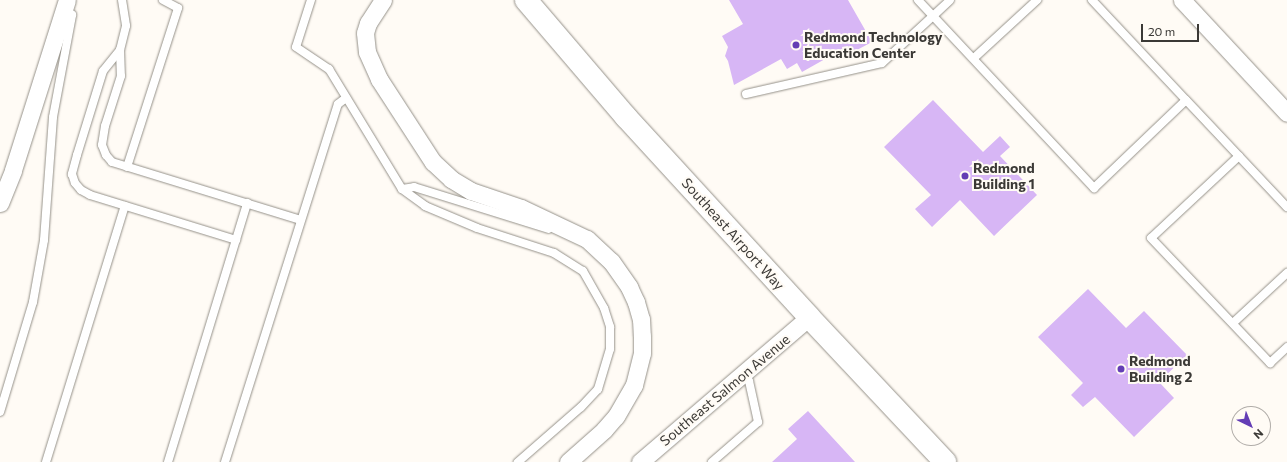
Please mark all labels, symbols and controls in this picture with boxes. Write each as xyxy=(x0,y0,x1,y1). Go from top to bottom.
scale bar xyxy=(1143,16,1201,42)
text: 20 m xyxy=(1148,24,1175,38)
place label: Redmond Technology Education Center xyxy=(804,29,943,62)
marker: Redmond Technology Education Center xyxy=(791,40,801,50)
place label: Redmond Building 1 xyxy=(973,160,1035,192)
marker: Redmond Building 1 xyxy=(960,171,970,181)
street label: Southeast Airport Way xyxy=(678,174,788,294)
street label: Southeast Salmon Avenue xyxy=(657,331,793,449)
place label: Redmond Building 2 xyxy=(1129,353,1192,386)
marker: Redmond Building 2 xyxy=(1116,364,1126,374)
north arrow xyxy=(1231,406,1271,446)
text: N xyxy=(1251,427,1266,442)

